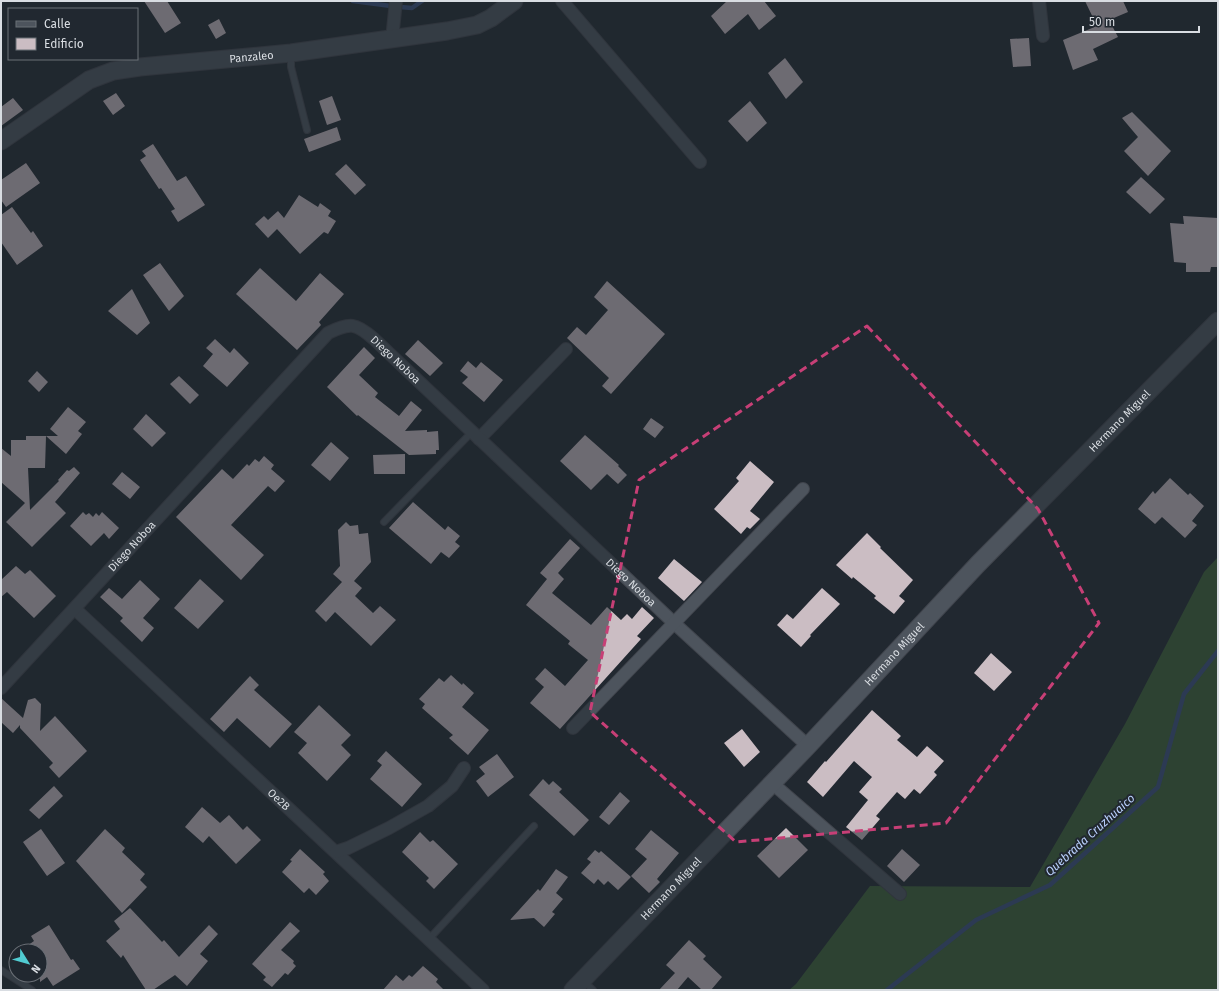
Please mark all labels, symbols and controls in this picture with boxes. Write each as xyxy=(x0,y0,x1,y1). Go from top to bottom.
legend xyxy=(8,8,138,60)
scale bar xyxy=(1083,8,1199,34)
text: 50 m xyxy=(1089,15,1115,29)
text: Calle xyxy=(44,17,71,31)
text: Edificio xyxy=(44,37,84,51)
street label: Panzaleo xyxy=(229,49,274,66)
street label: Diego Noboa xyxy=(368,333,423,387)
street label: Hermano Miguel xyxy=(1086,388,1153,455)
street label: Diego Noboa xyxy=(106,518,159,574)
street label: Diego Noboa xyxy=(603,556,658,609)
street label: Hermano Miguel xyxy=(862,620,927,688)
street label: Oe2B xyxy=(265,786,293,813)
water label: Quebrada Cruzhuaico xyxy=(1042,791,1138,879)
street label: Hermano Miguel xyxy=(638,855,704,923)
north arrow xyxy=(8,943,48,983)
text: N xyxy=(28,962,43,976)

